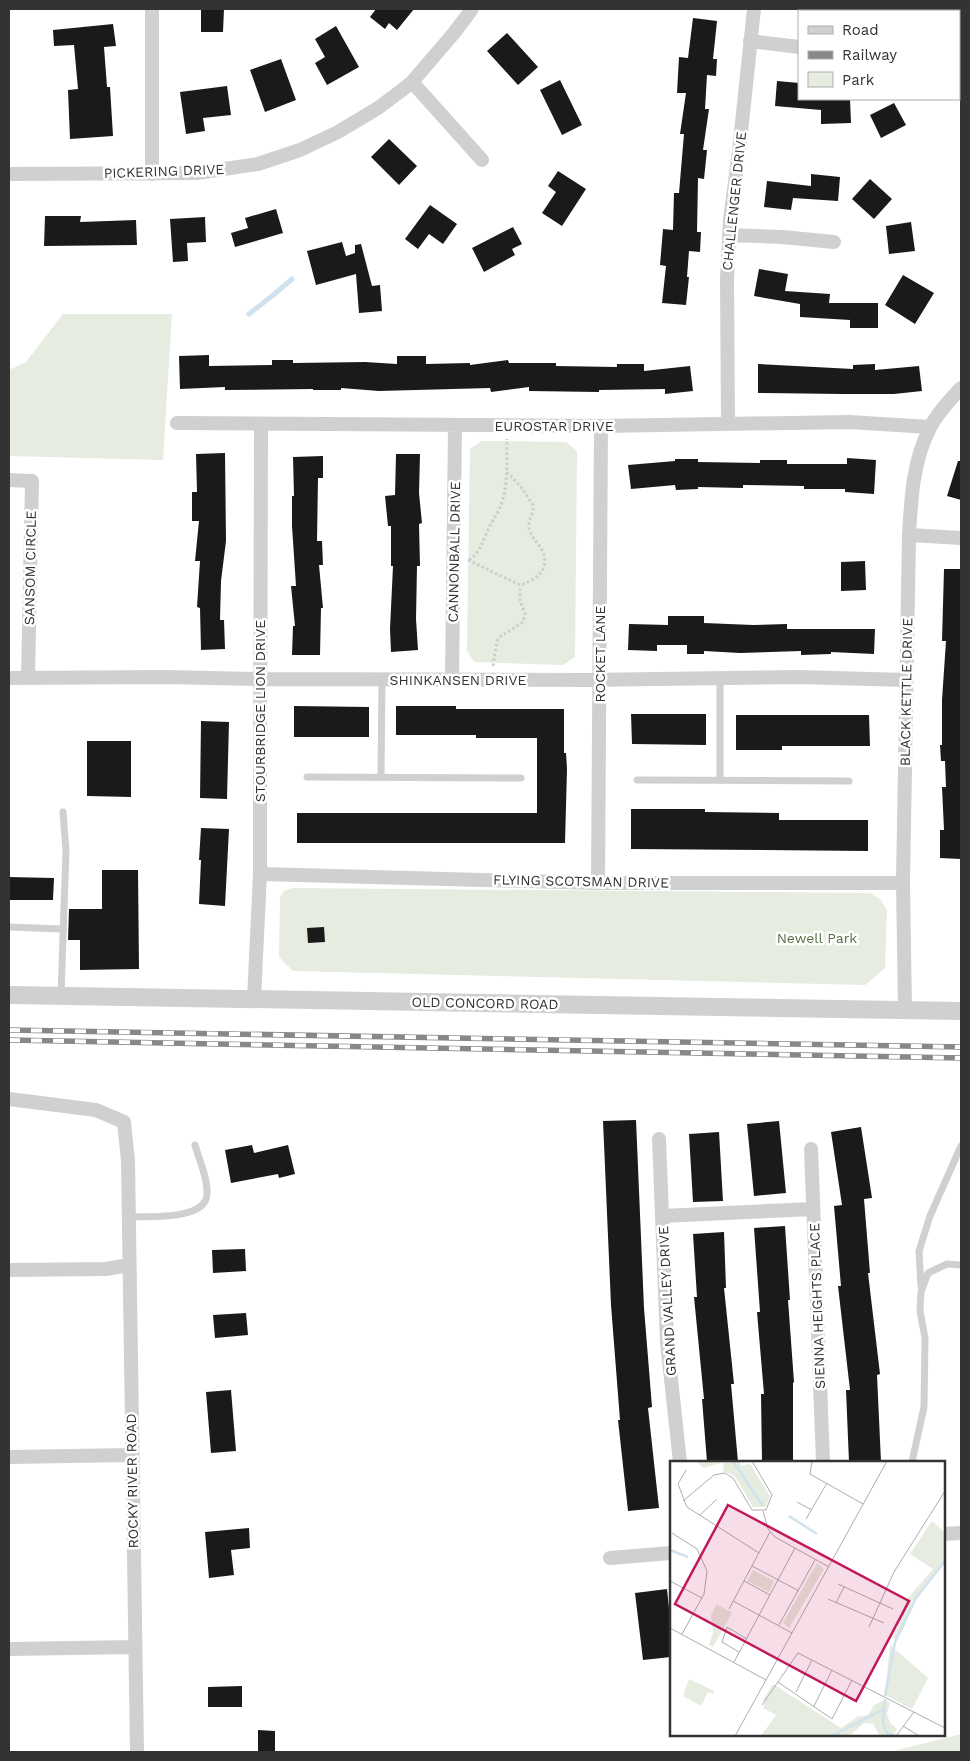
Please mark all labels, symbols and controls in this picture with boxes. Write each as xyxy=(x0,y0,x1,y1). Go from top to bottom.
legend xyxy=(798,10,960,100)
text: Road xyxy=(842,21,879,39)
text: Railway xyxy=(842,46,897,64)
text: Park xyxy=(842,71,875,89)
street label: CHALLENGER DRIVE xyxy=(719,131,749,271)
street label: PICKERING DRIVE xyxy=(103,161,225,181)
street label: EUROSTAR DRIVE xyxy=(494,418,614,434)
street label: CANNONBALL DRIVE xyxy=(445,481,463,623)
street label: SANSOM CIRCLE xyxy=(21,511,39,625)
street label: ROCKET LANE xyxy=(592,605,608,703)
street label: BLACK KETTLE DRIVE xyxy=(897,618,915,766)
street label: STOURBRIDGE LION DRIVE xyxy=(252,620,268,802)
street label: SHINKANSEN DRIVE xyxy=(390,672,527,688)
street label: FLYING SCOTSMAN DRIVE xyxy=(493,871,669,891)
park label: Newell Park xyxy=(777,930,857,946)
street label: OLD CONCORD ROAD xyxy=(411,994,559,1012)
street label: SIENNA HEIGHTS PLACE xyxy=(806,1223,828,1389)
street label: GRAND VALLEY DRIVE xyxy=(655,1225,679,1376)
street label: ROCKY RIVER ROAD xyxy=(123,1413,141,1549)
inset map xyxy=(670,1461,945,1736)

